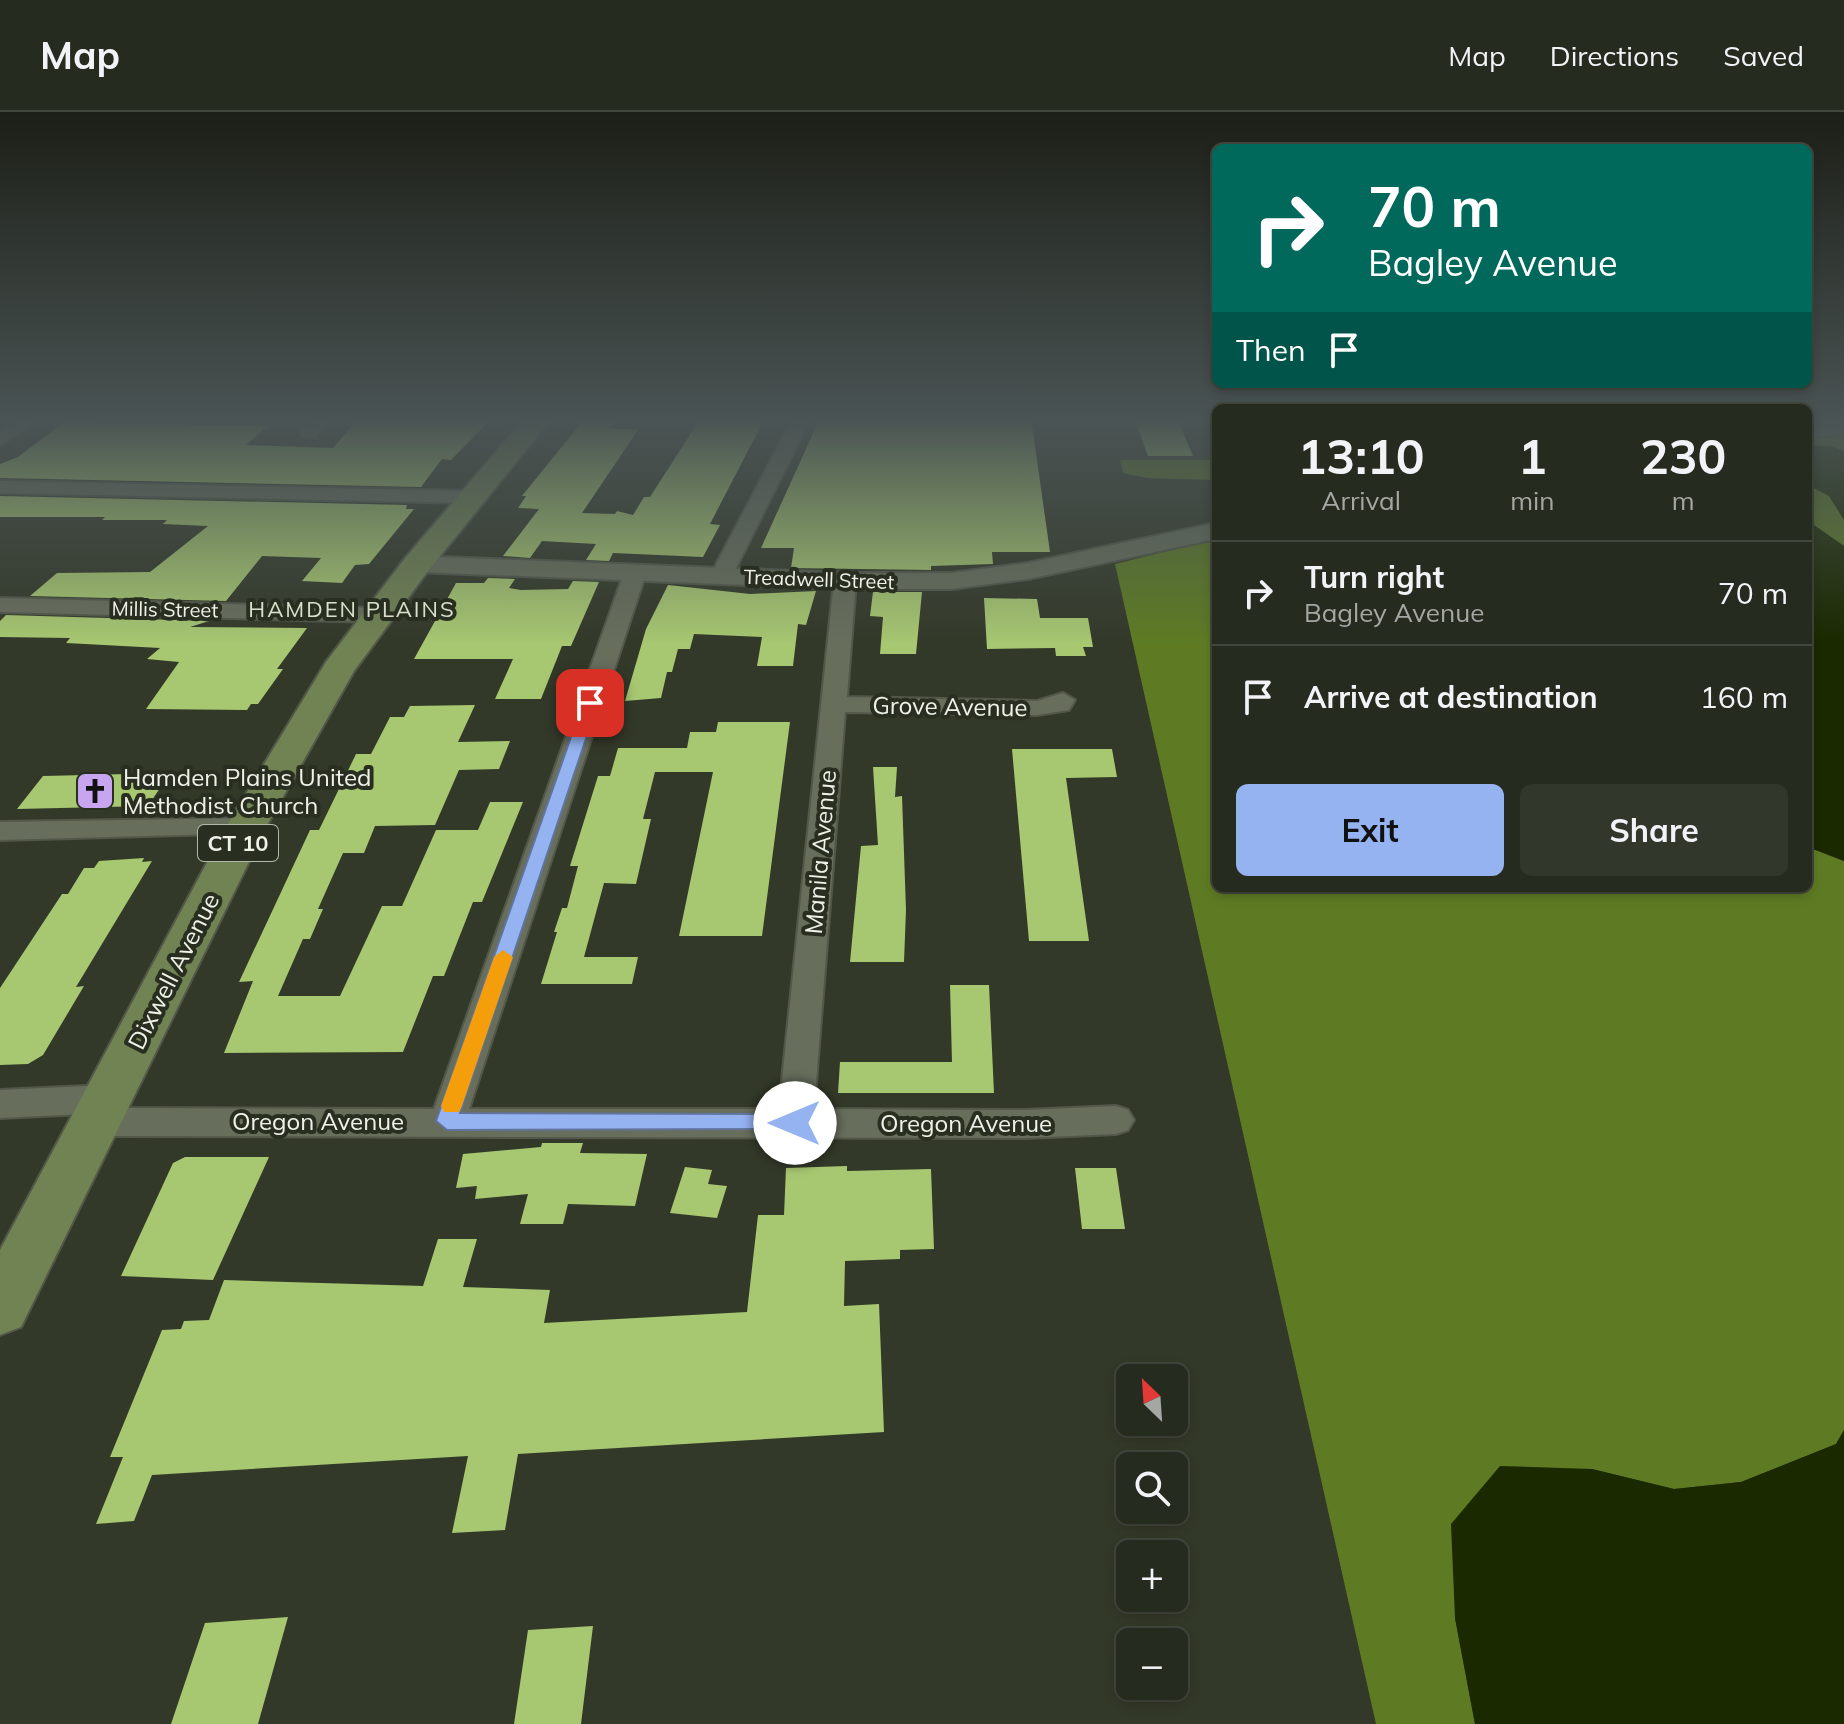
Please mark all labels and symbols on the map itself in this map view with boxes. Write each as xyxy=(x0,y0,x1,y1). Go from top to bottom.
street label: Treadwell Street xyxy=(743,564,895,594)
district label: HAMDEN PLAINS xyxy=(248,595,456,623)
street label: Millis Street xyxy=(111,596,219,622)
pin xyxy=(556,669,624,737)
street label: Grove Avenue xyxy=(872,690,1028,722)
place label: Hamden Plains United Methodist Church xyxy=(123,762,371,820)
street label: Manila Avenue xyxy=(798,769,842,935)
church icon: Hamden Plains United Methodist Church xyxy=(74,770,116,812)
road number: CT 10 xyxy=(198,825,278,861)
street label: Dixwell Avenue xyxy=(121,888,225,1054)
position arrow xyxy=(753,1081,837,1165)
street label: Oregon Avenue xyxy=(232,1106,404,1136)
street label: Oregon Avenue xyxy=(880,1108,1052,1138)
north arrow xyxy=(1116,1364,1188,1436)

